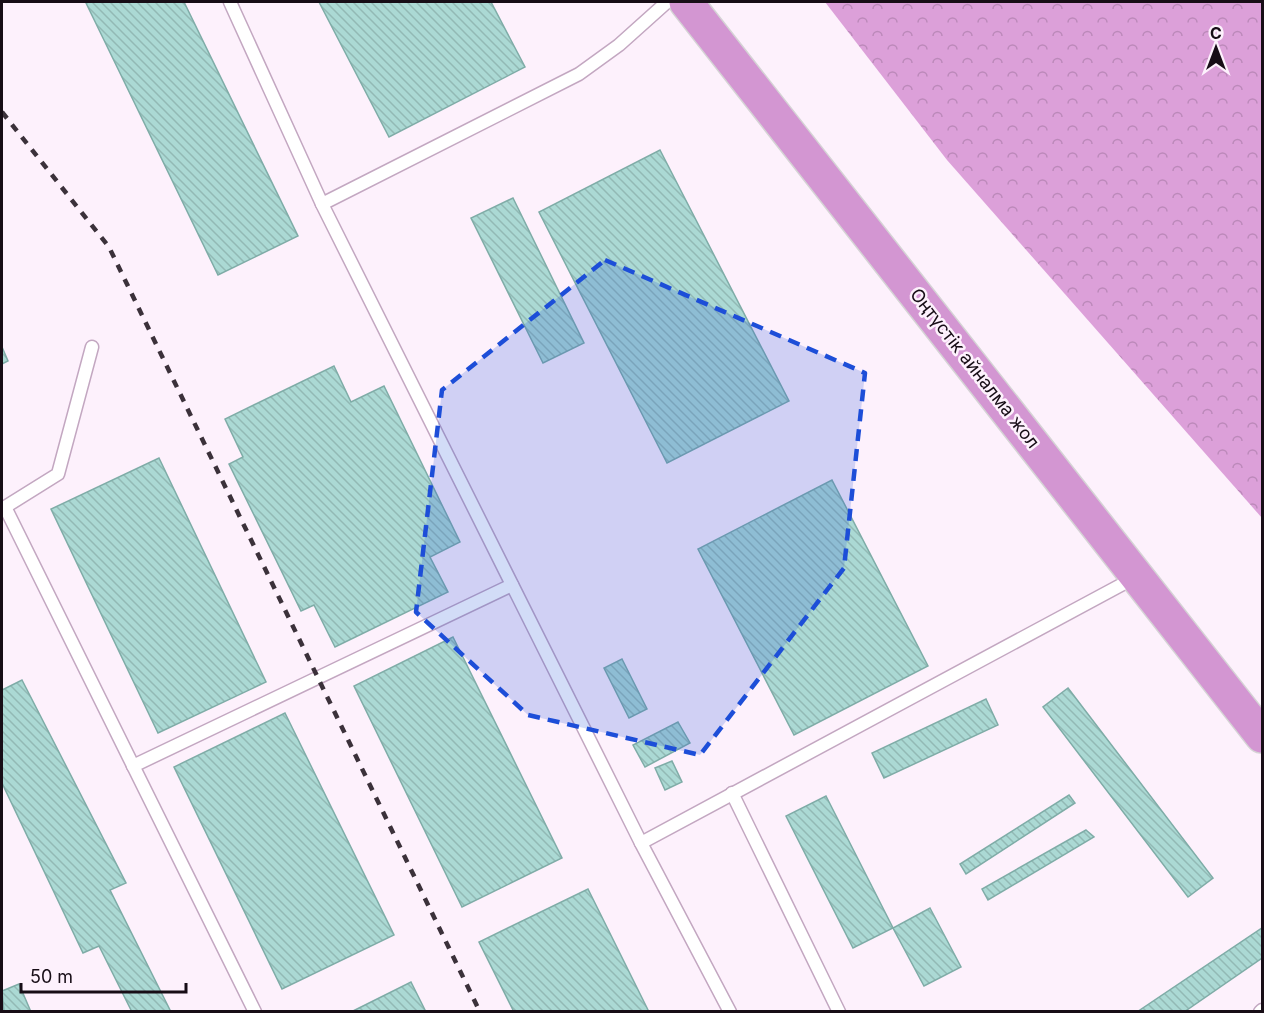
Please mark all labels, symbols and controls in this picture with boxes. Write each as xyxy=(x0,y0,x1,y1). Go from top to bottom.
north arrow xyxy=(1186,18,1246,78)
text: С xyxy=(1210,23,1222,43)
street label: Оңтүстік айналма жол xyxy=(906,284,1044,452)
scale bar xyxy=(21,956,186,994)
text: 50 m xyxy=(30,966,73,987)

